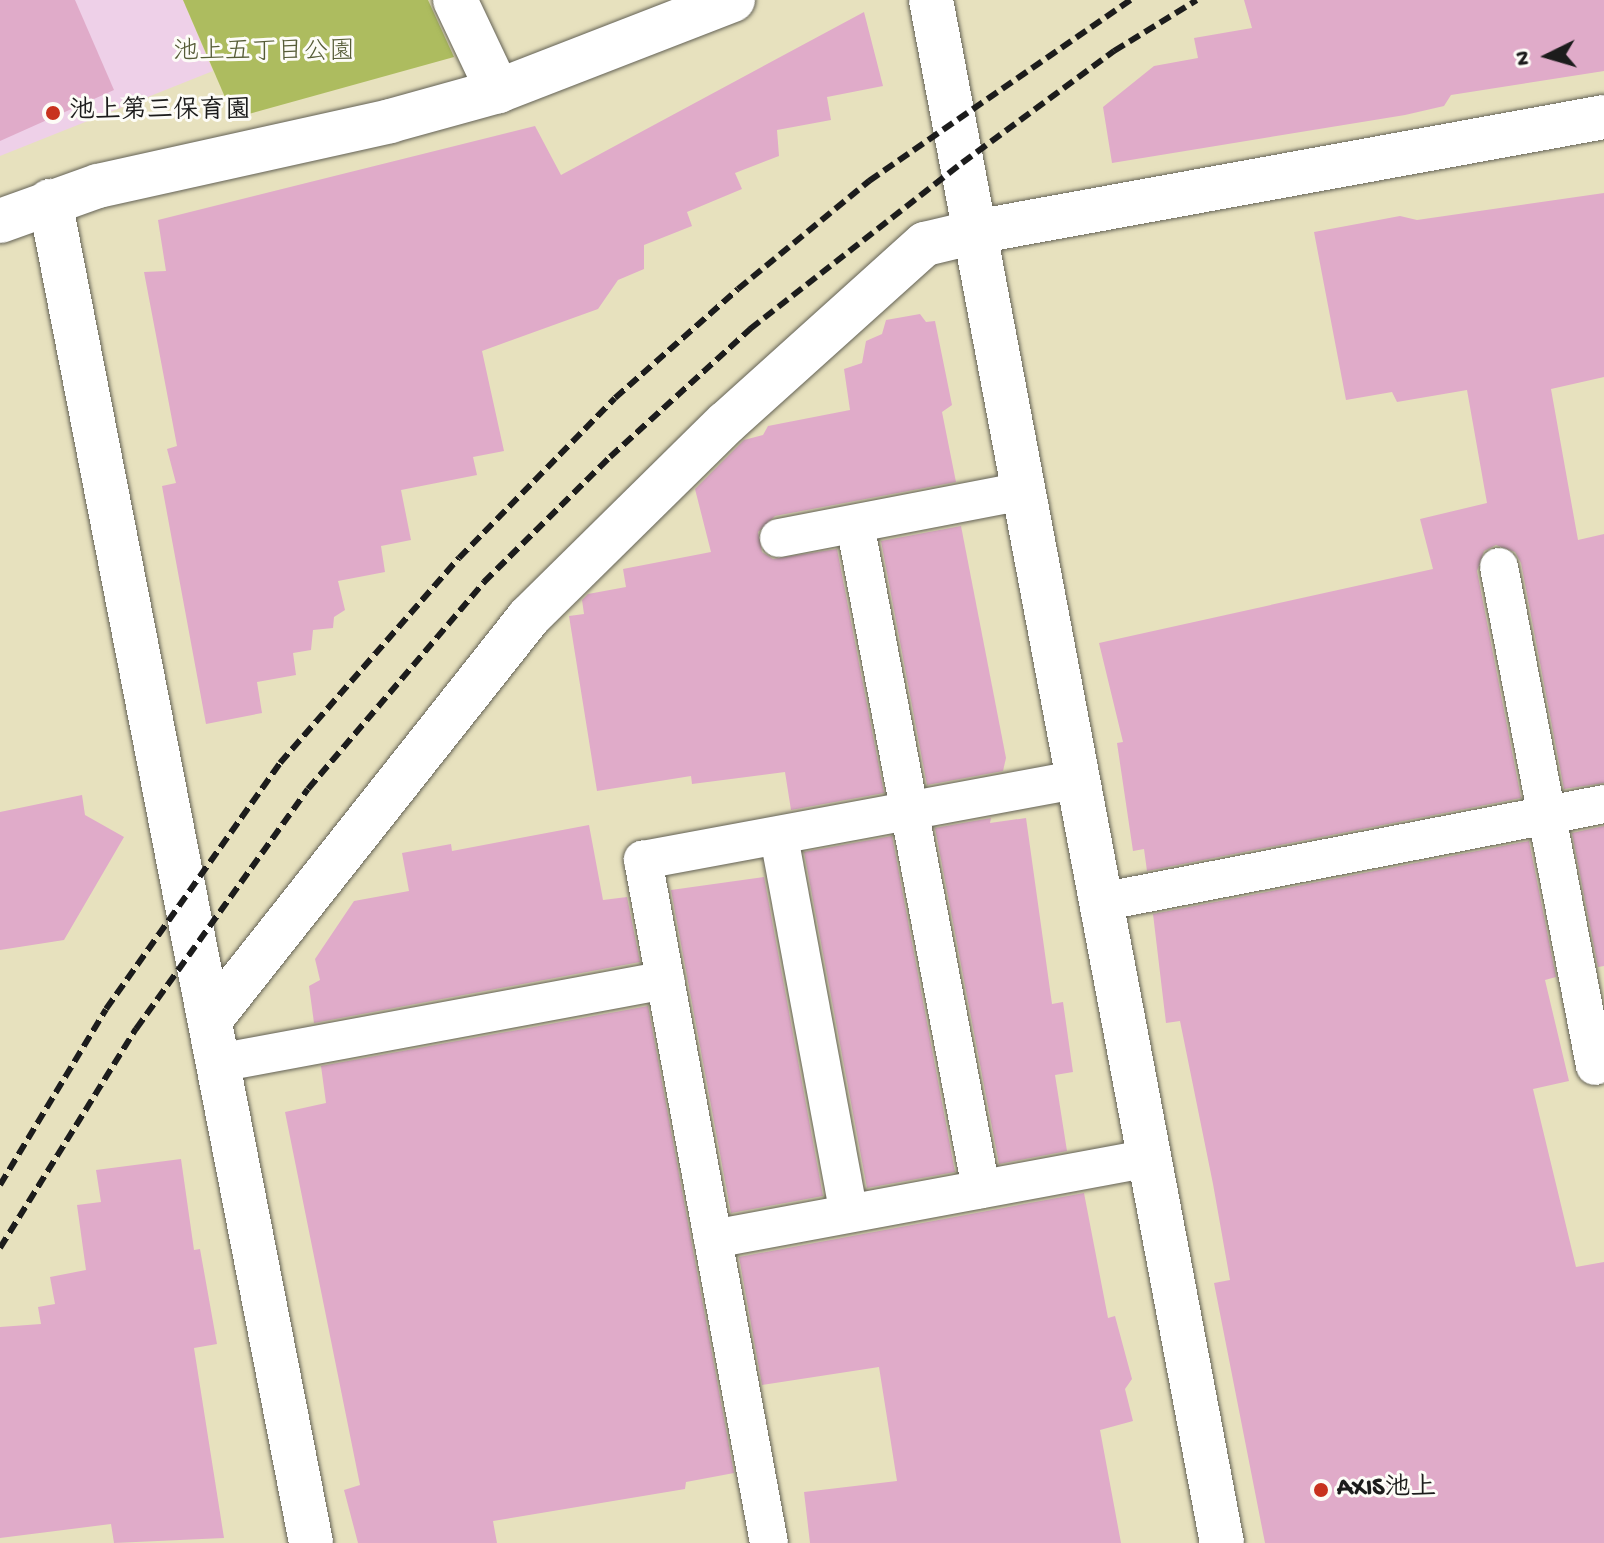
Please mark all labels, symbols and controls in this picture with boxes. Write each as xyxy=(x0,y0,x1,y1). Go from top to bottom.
north arrow xyxy=(1508,16,1588,96)
park label: 池上五丁目公園 xyxy=(173,38,355,70)
text: N xyxy=(1511,50,1538,66)
place label: 池上第三保育園 xyxy=(69,97,251,129)
marker: 池上第三保育園 xyxy=(44,104,62,122)
place label: AXIS池上 xyxy=(1337,1474,1436,1506)
marker: AXIS池上 xyxy=(1312,1481,1330,1499)

